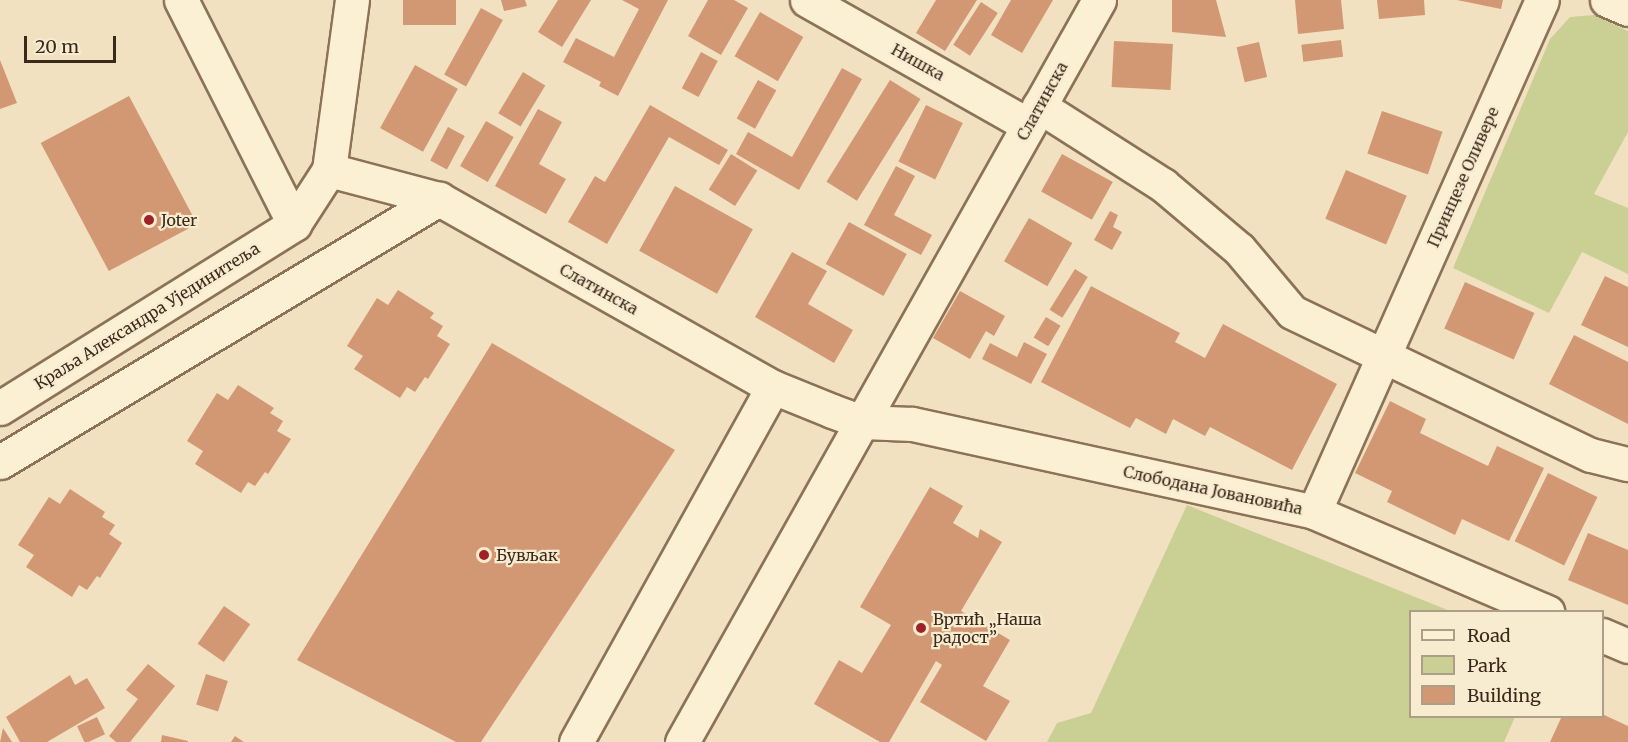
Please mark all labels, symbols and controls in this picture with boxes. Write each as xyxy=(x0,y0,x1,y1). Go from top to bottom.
scale bar xyxy=(27,24,118,62)
text: 20 m xyxy=(35,35,79,58)
street label: Нишка xyxy=(888,40,948,84)
street label: Слатинска xyxy=(1013,58,1071,144)
street label: Принцезе Оливере xyxy=(1423,104,1503,250)
place label: Joter xyxy=(161,210,197,230)
marker: Joter xyxy=(142,213,156,227)
street label: Краља Александра Ујединитеља xyxy=(31,239,263,393)
street label: Слатинска xyxy=(556,260,642,318)
street label: Слободана Јовановића xyxy=(1122,462,1304,518)
place label: Бувљак xyxy=(496,545,558,565)
marker: Бувљак xyxy=(477,548,491,562)
place label: Вртић „Наша радост” xyxy=(933,609,1042,647)
legend xyxy=(1409,610,1604,718)
marker: Вртић „Наша радост” xyxy=(914,621,928,635)
text: Road xyxy=(1467,624,1511,647)
text: Park xyxy=(1467,654,1507,677)
text: Building xyxy=(1467,684,1541,707)

